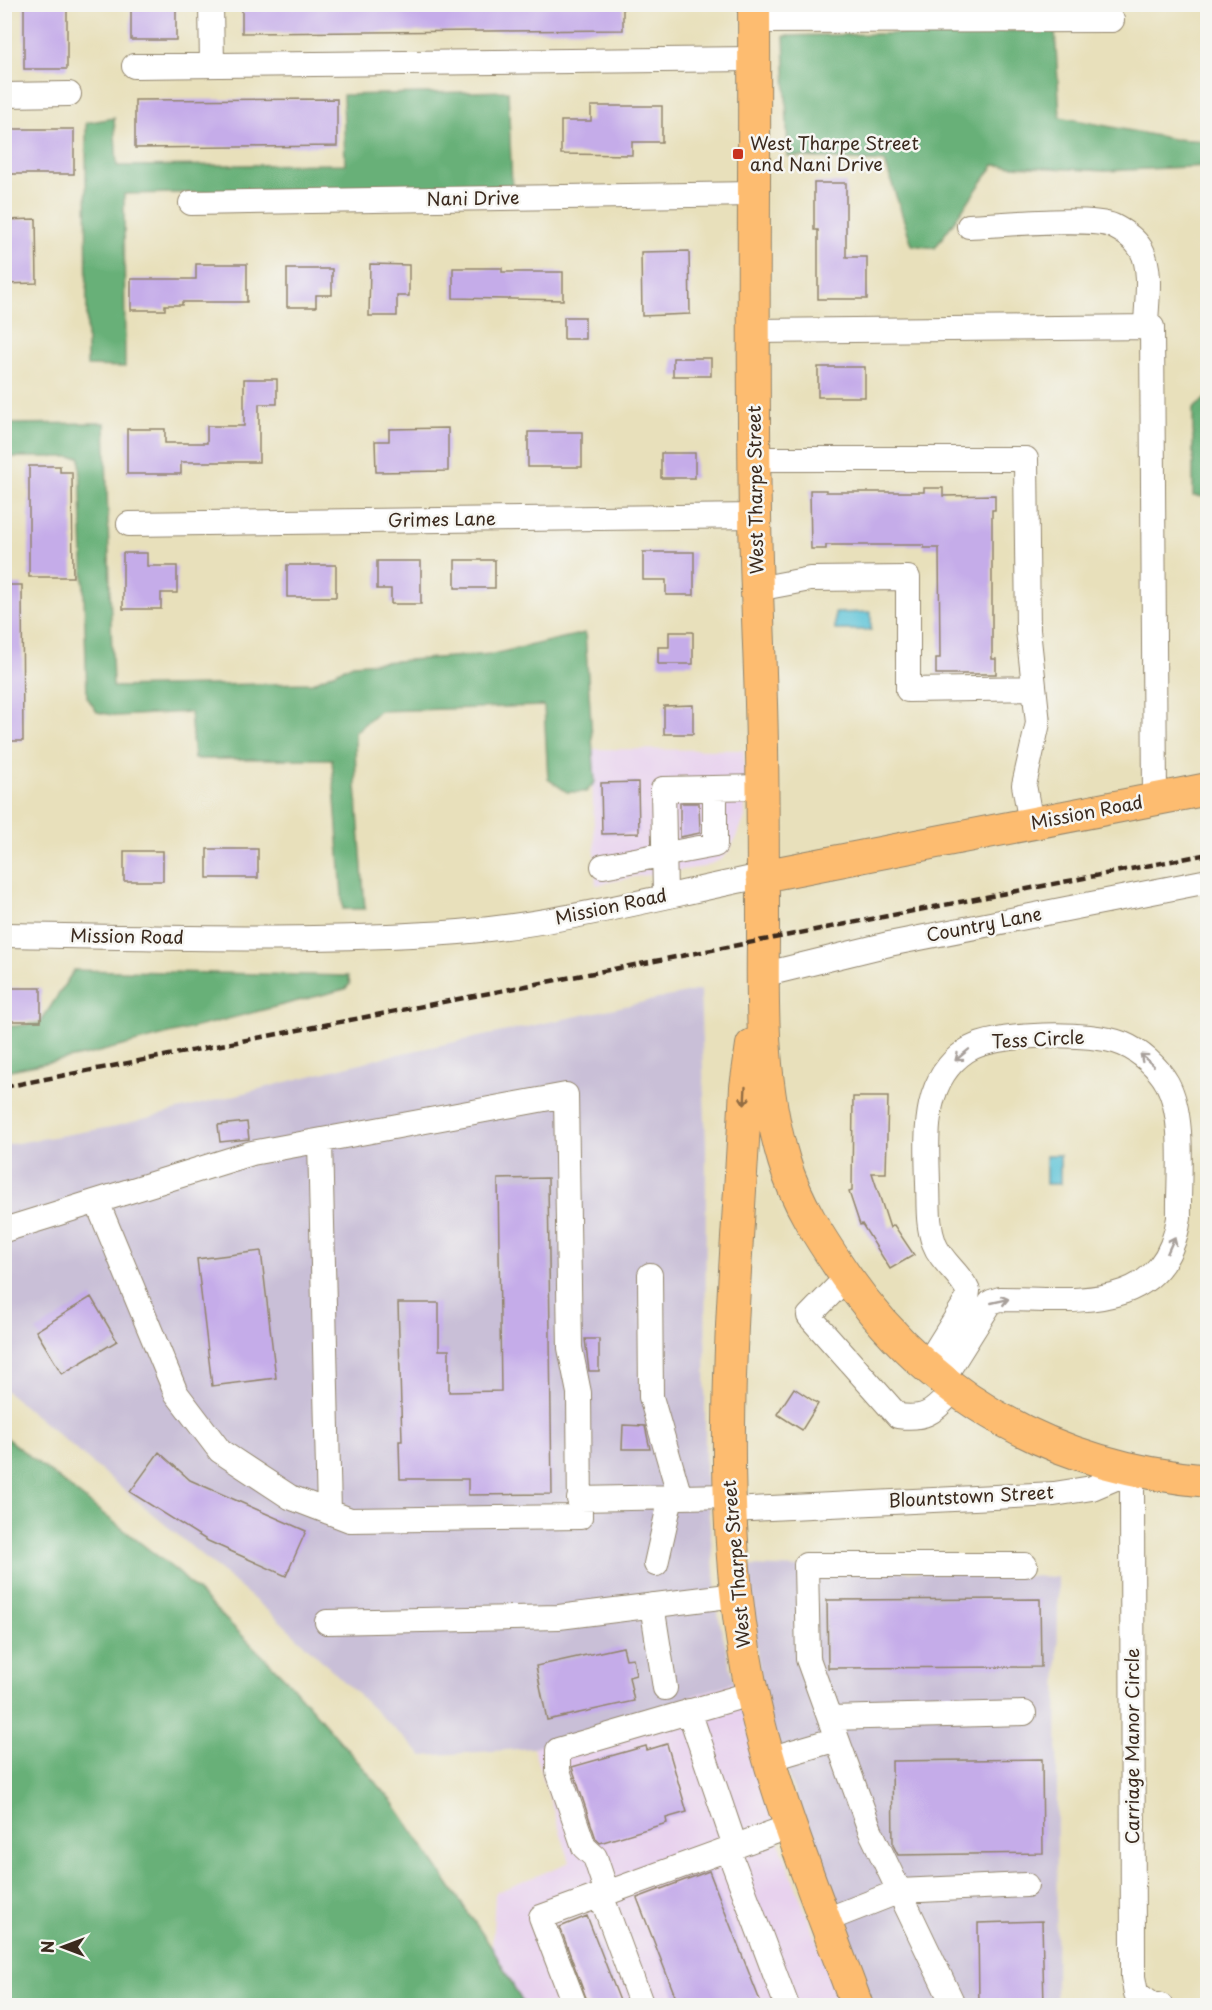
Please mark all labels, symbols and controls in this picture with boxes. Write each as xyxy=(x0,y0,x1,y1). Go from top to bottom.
place label: West Tharpe Street and Nani Drive xyxy=(750,129,919,177)
marker: West Tharpe Street and Nani Drive xyxy=(731,147,745,161)
street label: Nani Drive xyxy=(426,183,520,212)
street label: West Tharpe Street xyxy=(740,405,769,575)
street label: Grimes Lane xyxy=(388,504,496,533)
street label: Mission Road xyxy=(1028,787,1145,836)
street label: Mission Road xyxy=(552,881,669,931)
street label: Country Lane xyxy=(924,899,1044,948)
street label: Mission Road xyxy=(70,921,184,950)
street label: Tess Circle xyxy=(991,1023,1085,1054)
one-way arrow xyxy=(954,1049,970,1062)
one-way arrow xyxy=(1139,1054,1155,1067)
one-way arrow xyxy=(740,1085,751,1105)
one-way arrow xyxy=(1166,1236,1177,1254)
one-way arrow xyxy=(990,1295,1009,1306)
street label: Blountstown Street xyxy=(888,1478,1054,1513)
street label: West Tharpe Street xyxy=(715,1479,756,1649)
street label: Carriage Manor Circle xyxy=(1118,1648,1145,1844)
north arrow xyxy=(33,1917,93,1977)
text: N xyxy=(35,1941,59,1953)

